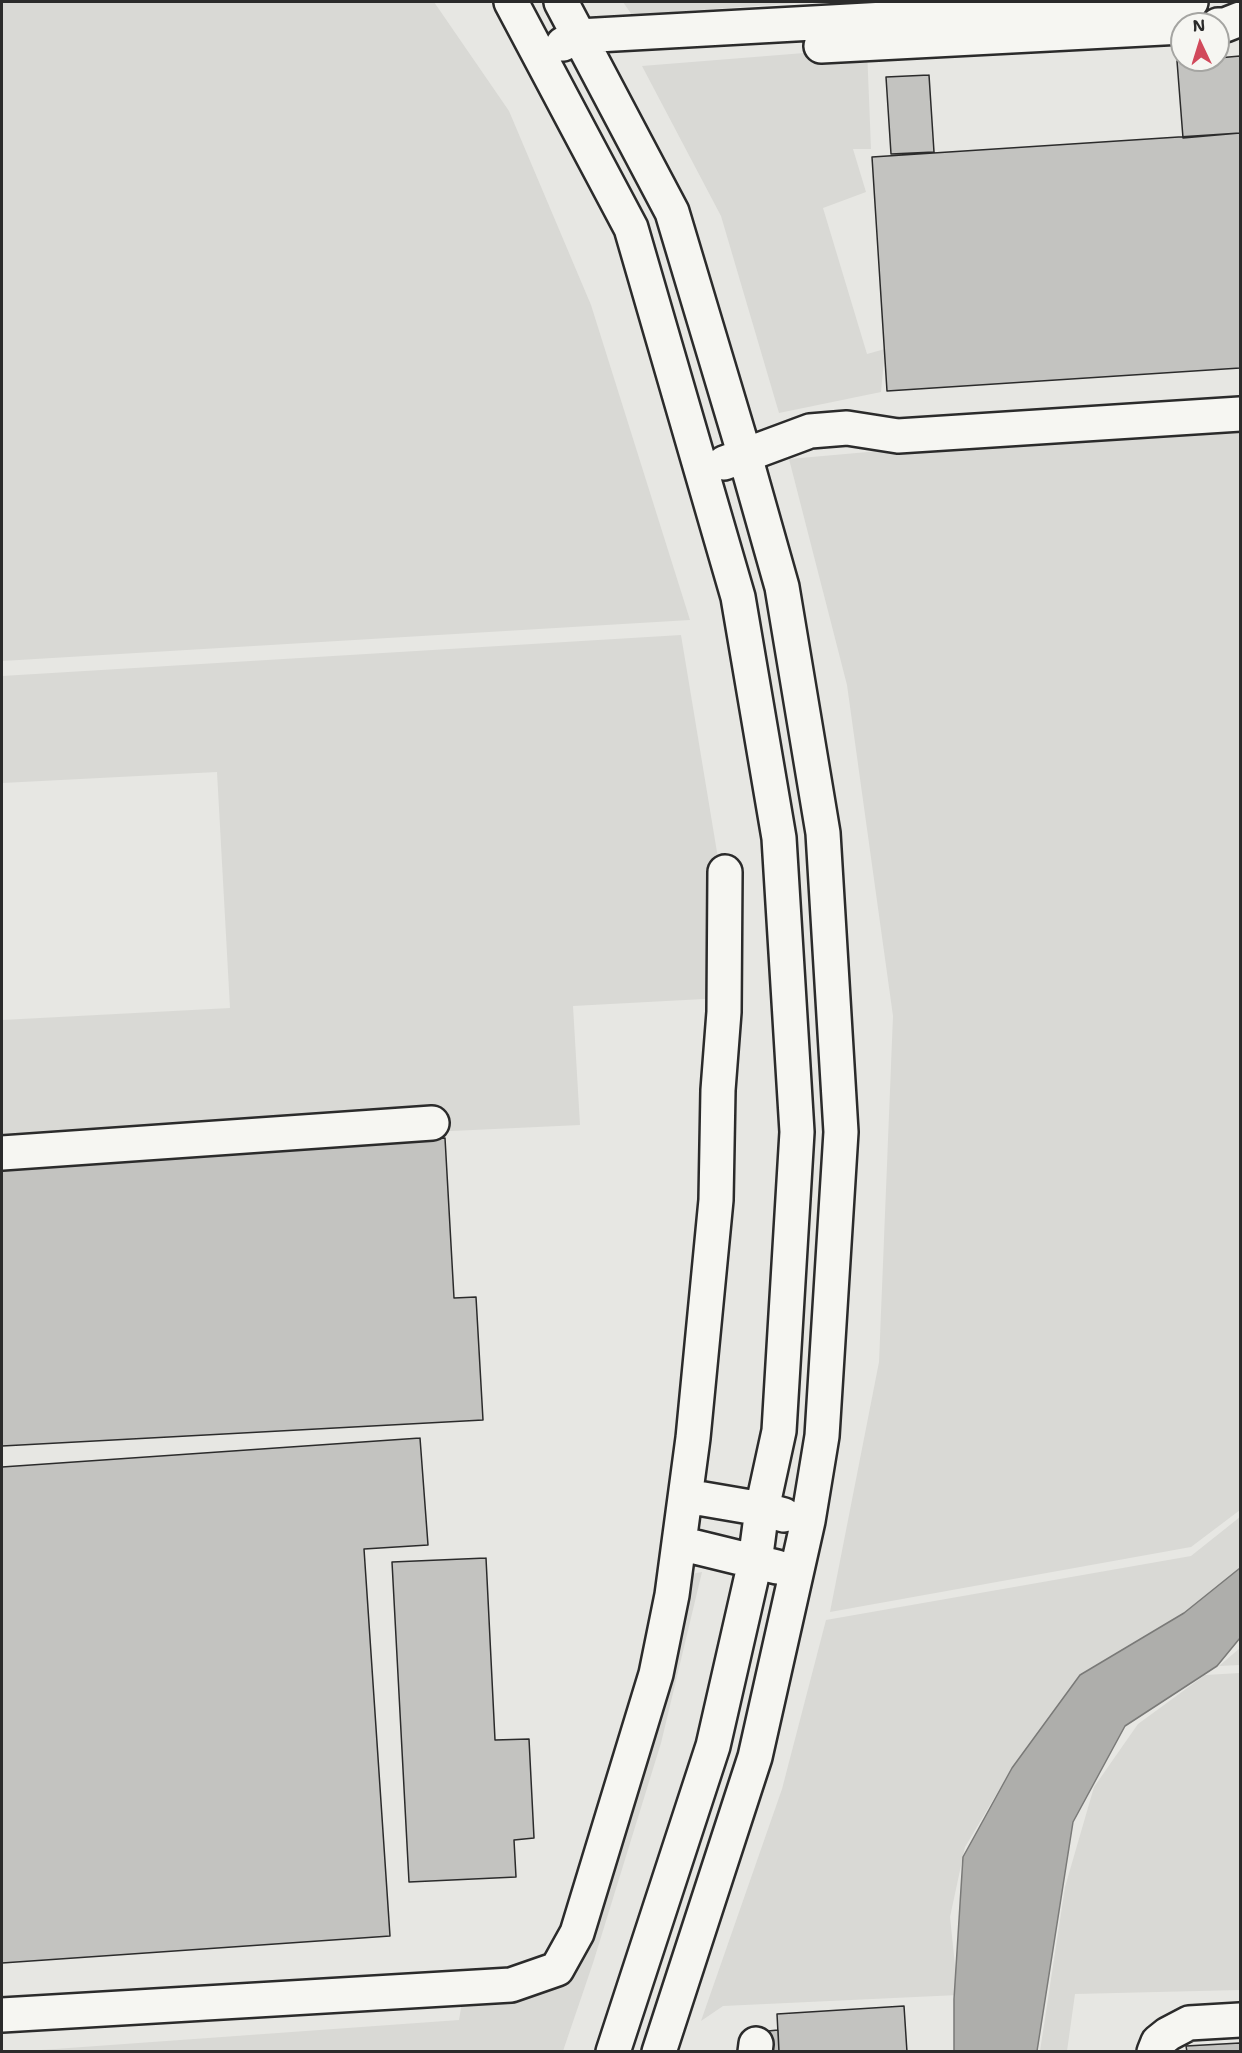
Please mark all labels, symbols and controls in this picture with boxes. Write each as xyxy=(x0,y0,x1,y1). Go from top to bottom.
north arrow xyxy=(1170,12,1230,72)
text: N xyxy=(1192,15,1206,36)

